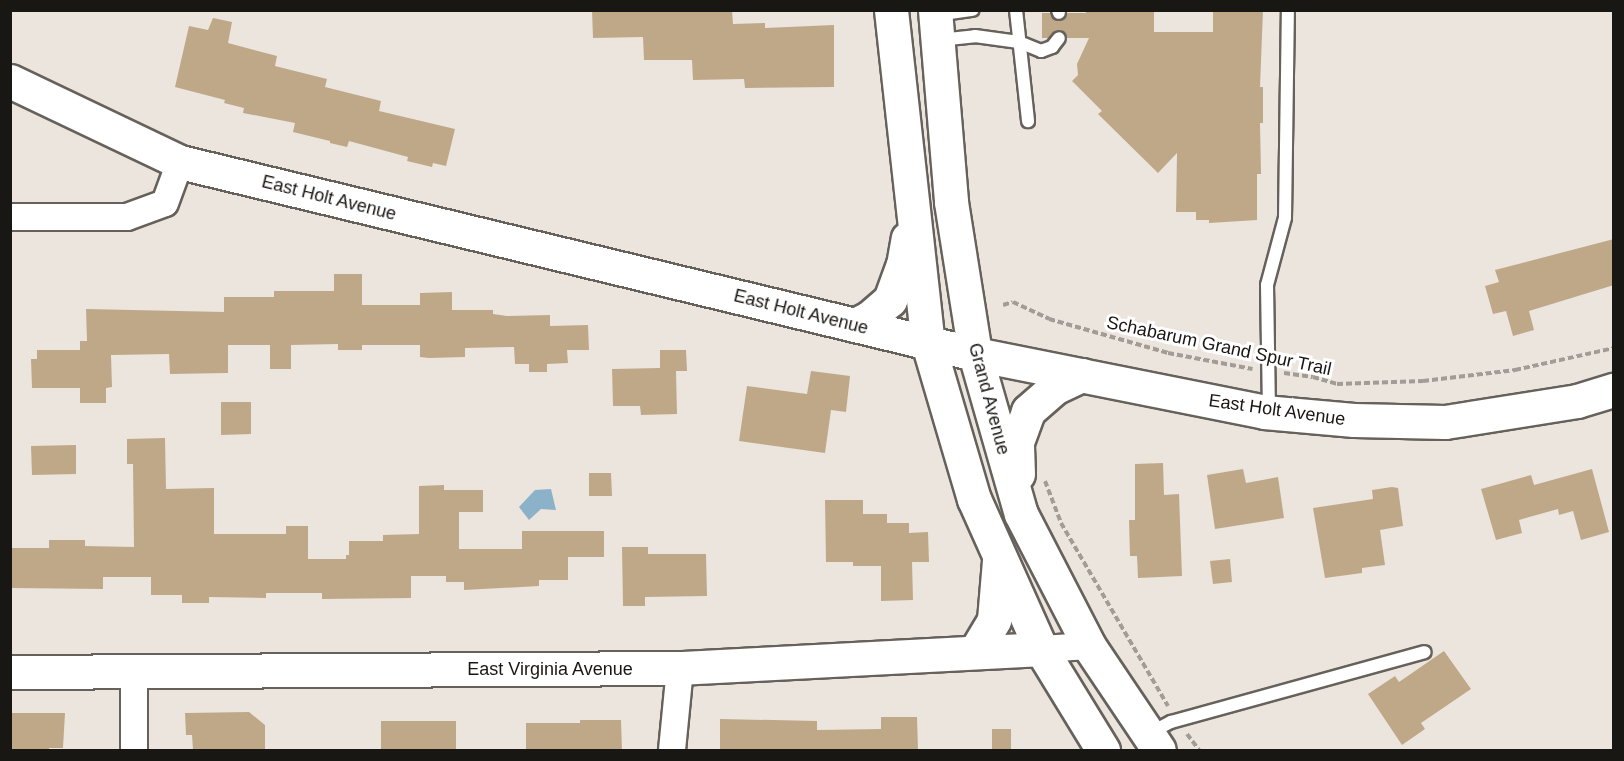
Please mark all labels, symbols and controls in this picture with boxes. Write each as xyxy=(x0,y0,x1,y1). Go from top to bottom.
street label: East Holt Avenue xyxy=(259,171,399,225)
street label: East Holt Avenue xyxy=(731,285,871,339)
street label: Schabarum Grand Spur Trail xyxy=(1105,312,1333,380)
street label: Grand Avenue xyxy=(964,340,1014,458)
street label: East Holt Avenue xyxy=(1207,390,1347,430)
street label: East Virginia Avenue xyxy=(467,658,633,680)

